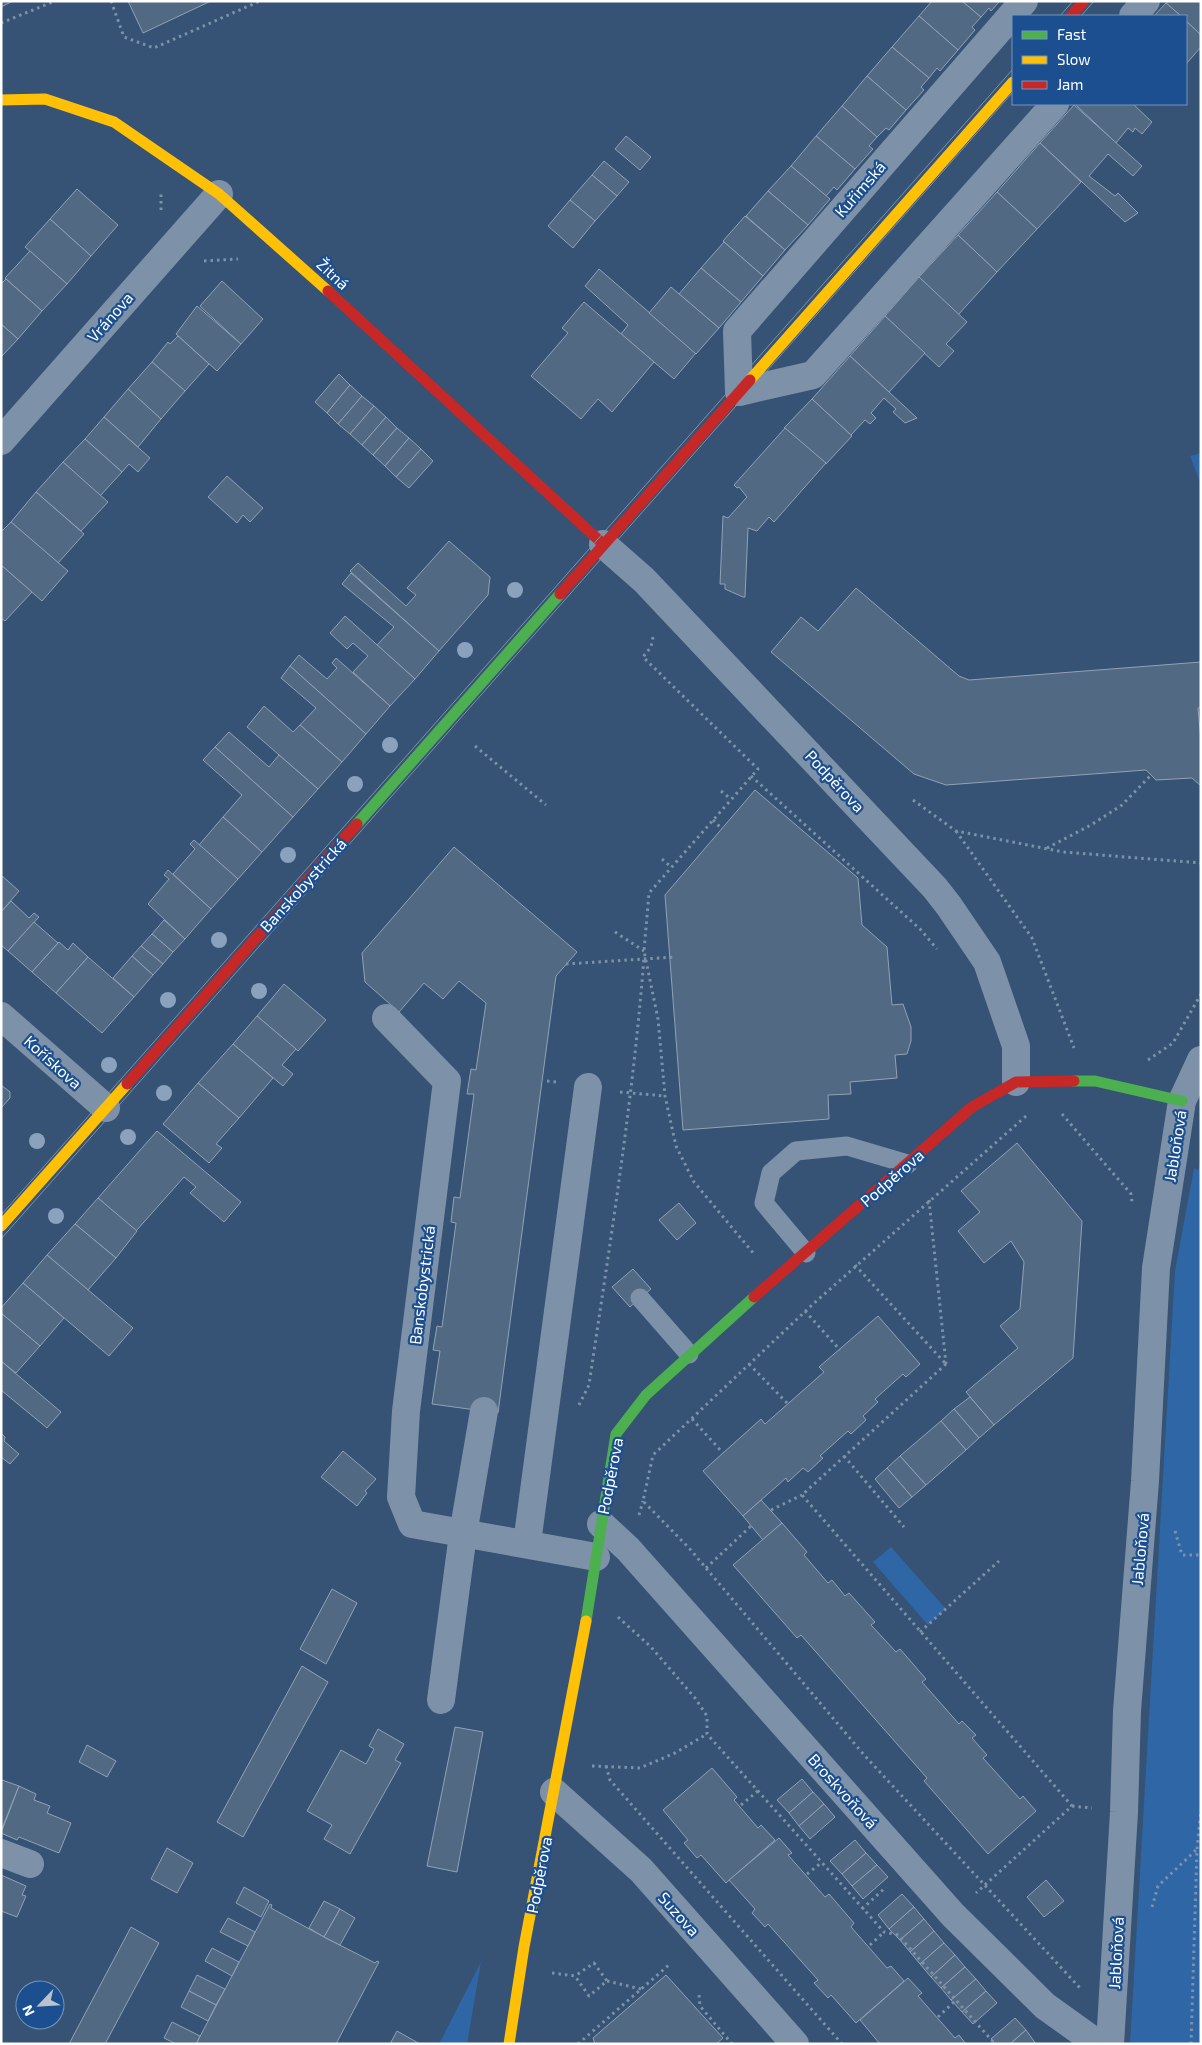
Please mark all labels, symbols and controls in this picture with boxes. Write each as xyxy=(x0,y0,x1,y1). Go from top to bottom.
legend xyxy=(1012,15,1187,105)
text: Fast xyxy=(1057,25,1087,43)
text: Slow xyxy=(1057,50,1091,68)
text: Jam xyxy=(1057,75,1083,93)
street label: Kuřimská xyxy=(830,157,889,221)
street label: Žitná xyxy=(313,254,353,293)
street label: Vránova xyxy=(83,288,136,346)
street label: Podpěrova xyxy=(802,746,869,816)
street label: Banskobystrická xyxy=(255,834,350,936)
street label: Kořískova xyxy=(21,1031,86,1092)
street label: Jabloňová xyxy=(1159,1109,1190,1183)
street label: Podpěrova xyxy=(856,1145,927,1210)
street label: Banskobystrická xyxy=(405,1224,438,1346)
street label: Podpěrova xyxy=(593,1436,626,1516)
street label: Jabloňová xyxy=(1127,1512,1152,1586)
street label: Broskvoňová xyxy=(805,1749,882,1832)
street label: Podpěrova xyxy=(522,1835,555,1915)
street label: Suzova xyxy=(655,1888,704,1940)
street label: Jabloňová xyxy=(1104,1916,1127,1990)
north arrow xyxy=(15,1980,65,2030)
text: N xyxy=(18,2003,38,2019)

